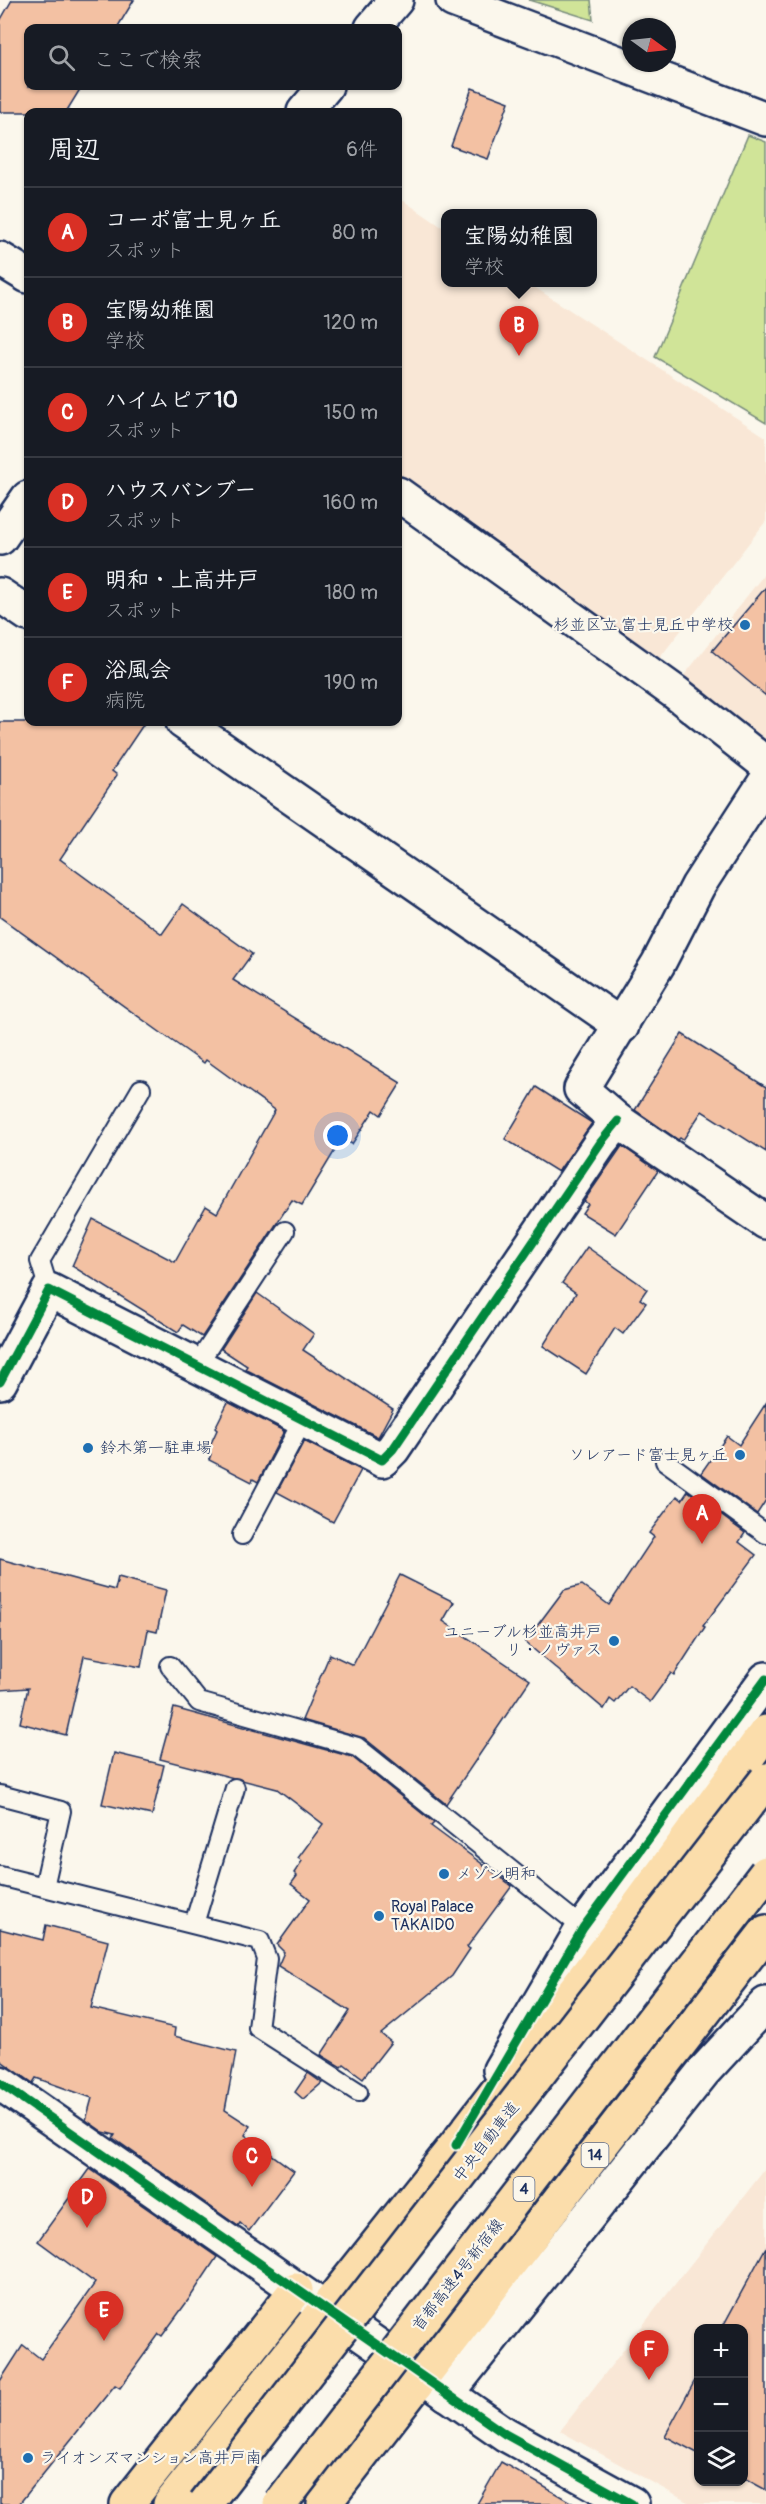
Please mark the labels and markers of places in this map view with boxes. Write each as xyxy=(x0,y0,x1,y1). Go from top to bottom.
pin: B xyxy=(500,306,538,356)
place label: 杉並区立 富士見丘中学校 xyxy=(554,615,733,635)
marker: 杉並区立 富士見丘中学校 xyxy=(738,618,752,632)
place label: 鈴木第一駐車場 xyxy=(100,1438,212,1458)
marker: 鈴木第一駐車場 xyxy=(81,1441,95,1455)
place label: ソレアード富士見ヶ丘 xyxy=(569,1445,728,1465)
marker: ソレアード富士見ヶ丘 xyxy=(733,1448,747,1462)
pin: A xyxy=(682,1494,722,1544)
place label: ユニーブル杉並高井戸 リ・ノヴァス xyxy=(444,1622,602,1660)
marker: ユニーブル杉並高井戸 リ・ノヴァス xyxy=(607,1634,621,1648)
place label: メゾン明和 xyxy=(456,1864,536,1884)
marker: メゾン明和 xyxy=(437,1867,451,1881)
place label: Royal Palace TAKAIDO xyxy=(391,1897,473,1935)
marker: Royal Palace TAKAIDO xyxy=(372,1909,386,1923)
pin: C xyxy=(232,2138,272,2187)
pin: D xyxy=(68,2178,106,2228)
pin: E xyxy=(84,2292,124,2341)
pin: F xyxy=(630,2330,668,2380)
place label: ライオンズマンション高井戸南 xyxy=(40,2448,262,2468)
marker: ライオンズマンション高井戸南 xyxy=(21,2451,35,2465)

